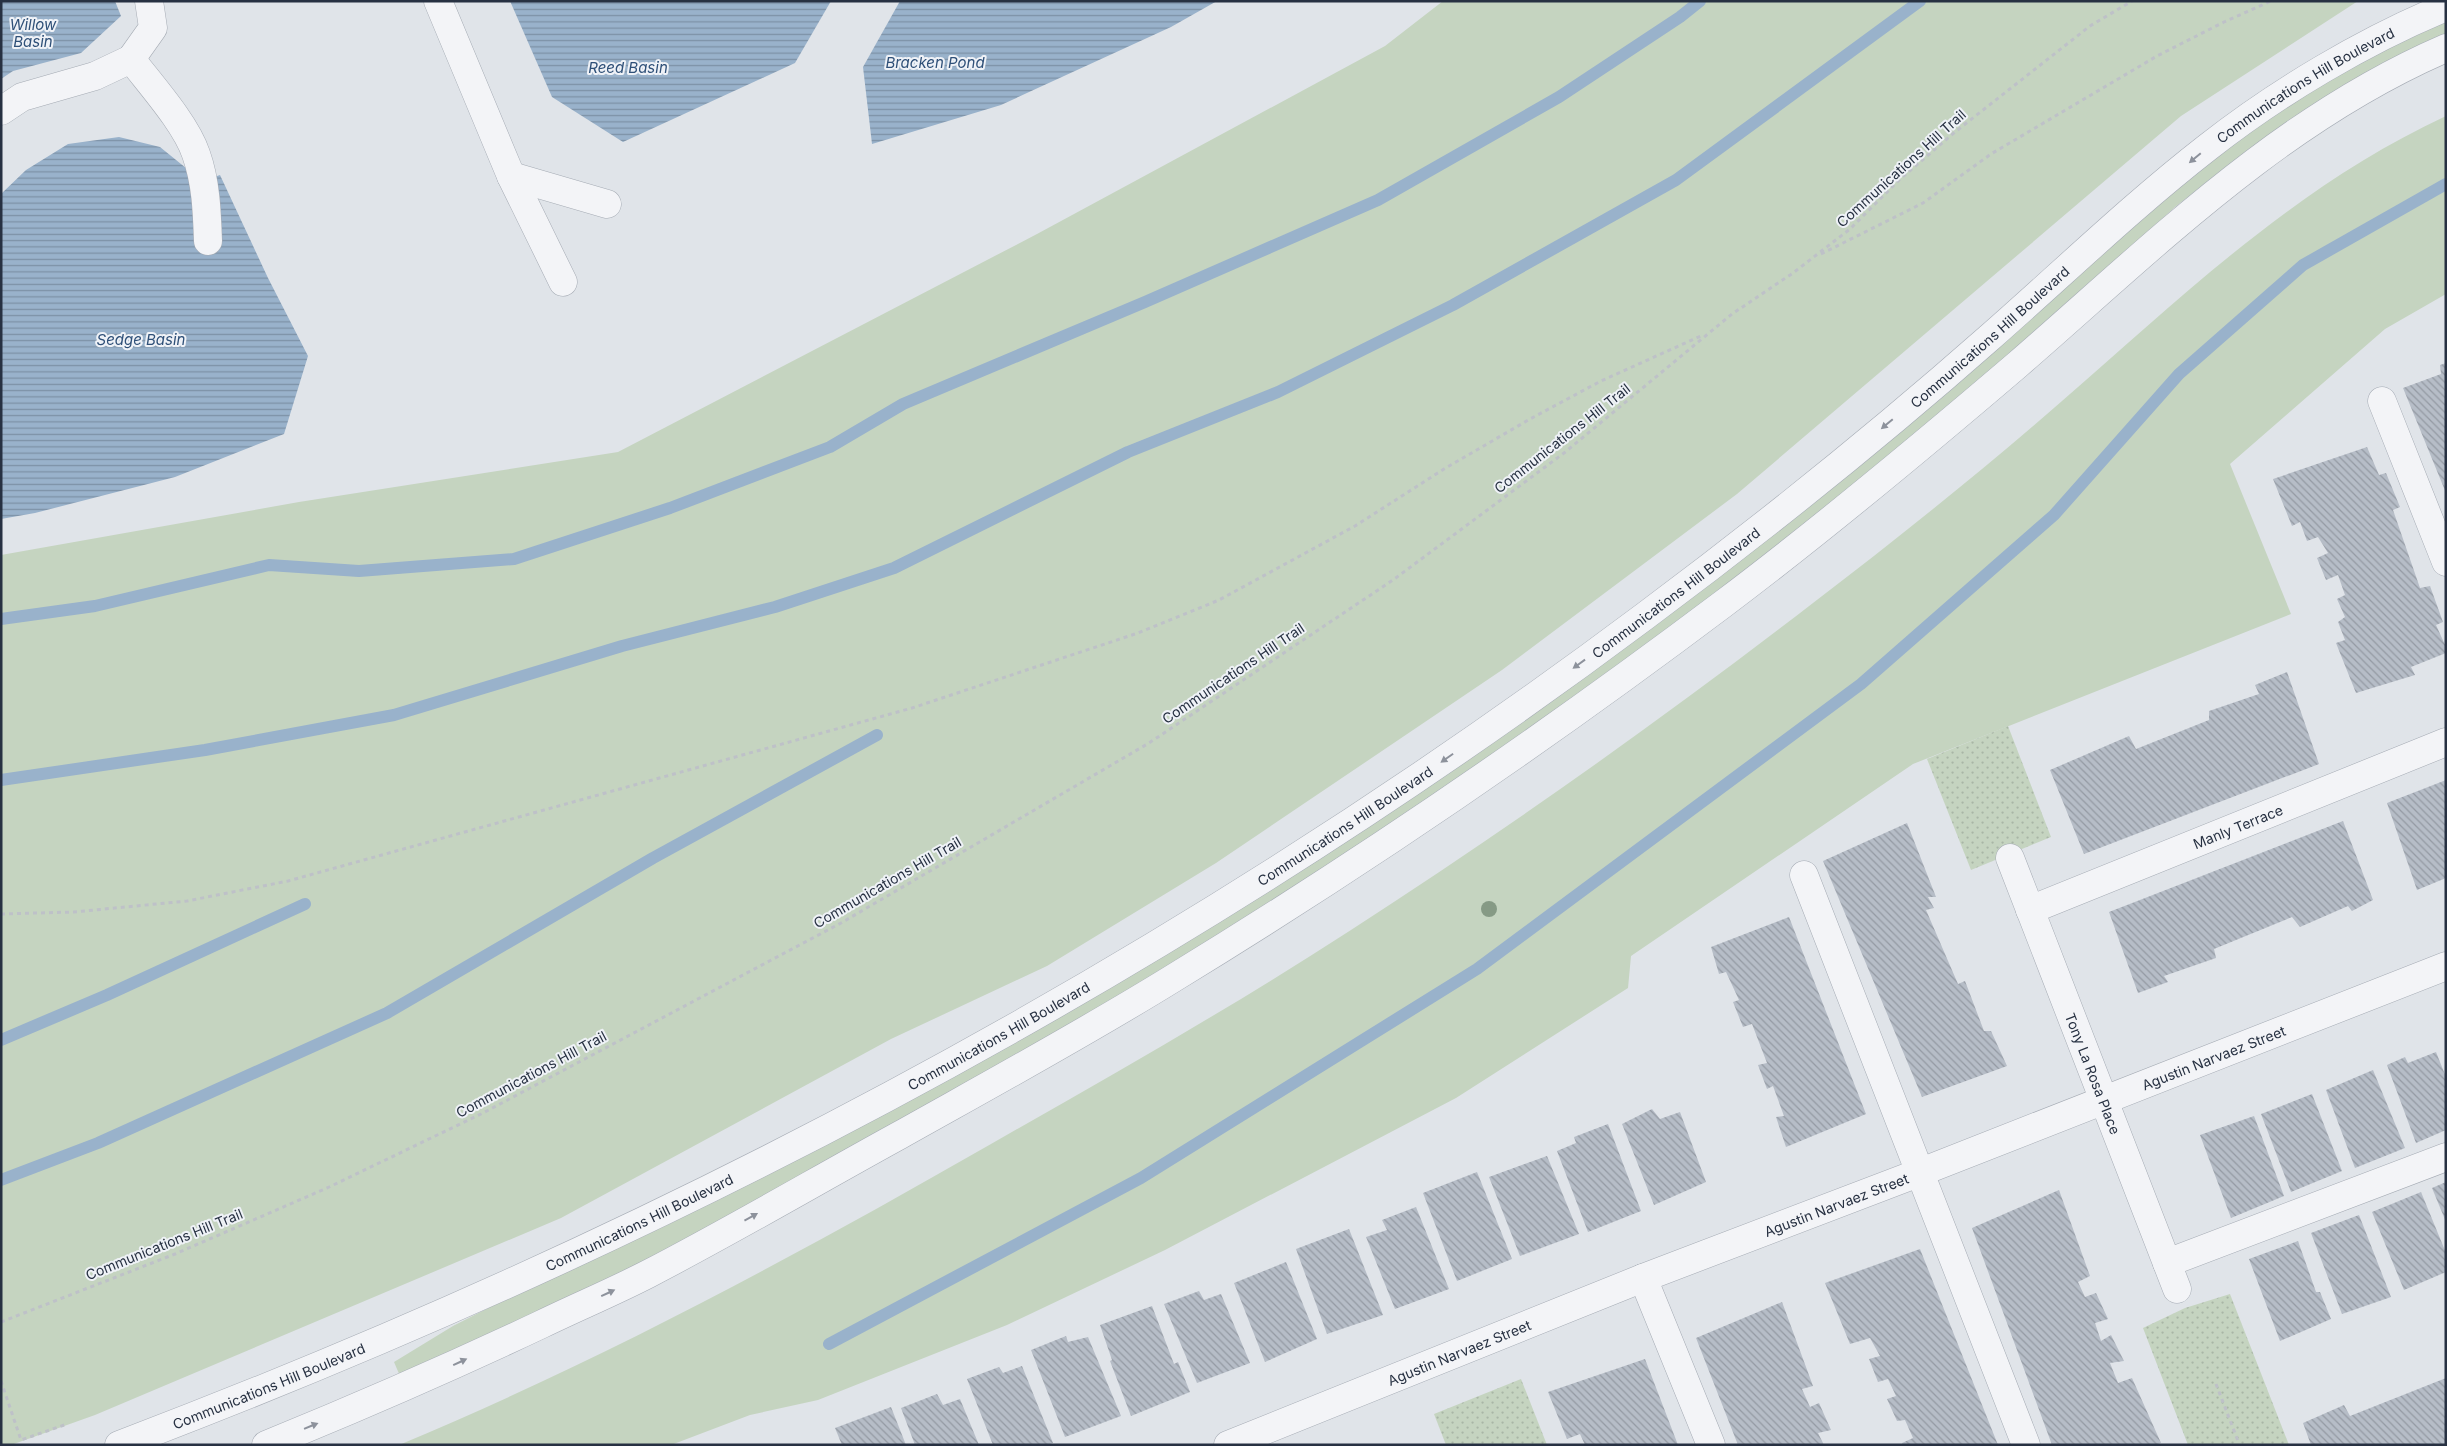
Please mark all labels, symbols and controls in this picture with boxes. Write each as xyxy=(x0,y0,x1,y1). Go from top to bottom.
water label: Willow Basin xyxy=(10,15,57,51)
street label: Communications Hill Boulevard xyxy=(2213,23,2397,146)
water label: Bracken Pond xyxy=(885,53,985,72)
water label: Reed Basin xyxy=(588,58,668,77)
street label: Communications Hill Trail xyxy=(1833,106,1969,230)
one-way arrow xyxy=(2189,152,2202,163)
street label: Communications Hill Boulevard xyxy=(1906,262,2072,411)
water label: Sedge Basin xyxy=(97,330,186,349)
street label: Communications Hill Trail xyxy=(1491,380,1633,496)
one-way arrow xyxy=(1881,419,1894,430)
street label: Communications Hill Boulevard xyxy=(1588,523,1763,661)
street label: Communications Hill Trail xyxy=(1159,619,1307,727)
one-way arrow xyxy=(1572,659,1586,669)
one-way arrow xyxy=(1440,753,1453,763)
street label: Communications Hill Boulevard xyxy=(1254,762,1435,889)
street label: Manly Terrace xyxy=(2190,800,2285,852)
street label: Communications Hill Trail xyxy=(810,833,964,931)
street label: Communications Hill Boulevard xyxy=(904,977,1092,1093)
street label: Tony La Rosa Place xyxy=(2062,1010,2125,1137)
street label: Agustin Narvaez Street xyxy=(2139,1021,2288,1093)
street label: Communications Hill Trail xyxy=(453,1027,609,1121)
street label: Agustin Narvaez Street xyxy=(1762,1169,1911,1240)
street label: Communications Hill Boulevard xyxy=(542,1170,736,1274)
street label: Communications Hill Trail xyxy=(83,1205,245,1283)
one-way arrow xyxy=(744,1213,759,1221)
one-way arrow xyxy=(601,1289,615,1297)
street label: Agustin Narvaez Street xyxy=(1385,1315,1534,1388)
street label: Communications Hill Boulevard xyxy=(170,1339,367,1432)
one-way arrow xyxy=(453,1357,467,1365)
one-way arrow xyxy=(304,1422,319,1430)

